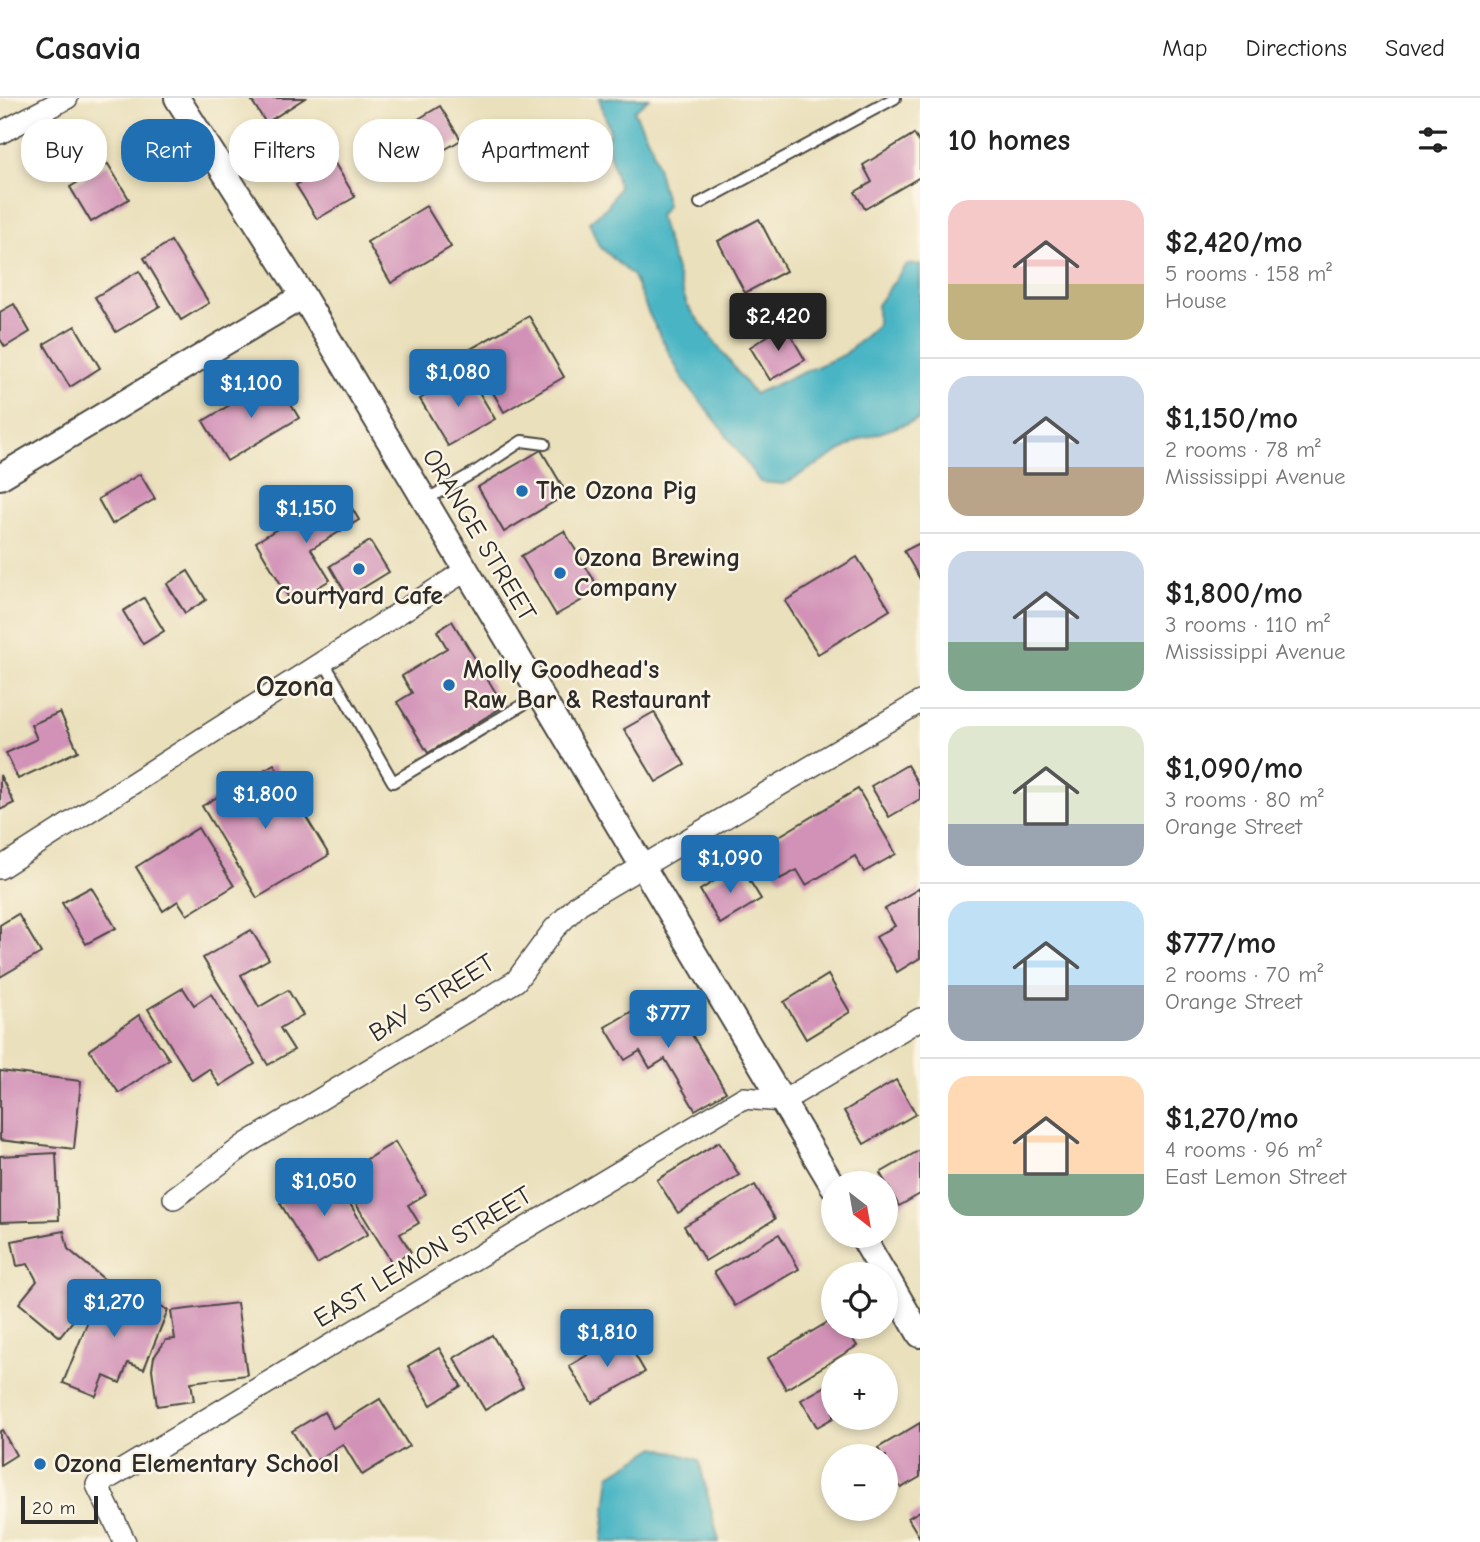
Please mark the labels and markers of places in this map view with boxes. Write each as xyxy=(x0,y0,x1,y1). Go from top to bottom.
pin: $2,420 xyxy=(721,294,835,353)
pin: $1,080 xyxy=(401,350,515,409)
pin: $1,100 xyxy=(194,360,308,420)
place label: The Ozona Pig xyxy=(536,476,698,506)
marker: The Ozona Pig xyxy=(514,483,530,499)
pin: $1,150 xyxy=(249,486,363,545)
place label: Ozona Brewing Company xyxy=(574,543,740,603)
marker: Courtyard Cafe xyxy=(351,561,367,577)
marker: Ozona Brewing Company xyxy=(552,565,568,581)
place label: Courtyard Cafe xyxy=(275,581,443,611)
place label: Molly Goodhead's Raw Bar & Restaurant xyxy=(463,655,711,715)
marker: Molly Goodhead's Raw Bar & Restaurant xyxy=(441,677,457,693)
pin: $1,800 xyxy=(208,772,322,831)
pin: $1,090 xyxy=(673,836,787,895)
pin: $777 xyxy=(627,990,709,1050)
pin: $1,050 xyxy=(267,1158,381,1218)
pin: $1,270 xyxy=(57,1280,171,1339)
pin: $1,810 xyxy=(550,1310,664,1369)
place label: Ozona Elementary School xyxy=(54,1449,339,1479)
marker: Ozona Elementary School xyxy=(32,1456,48,1472)

